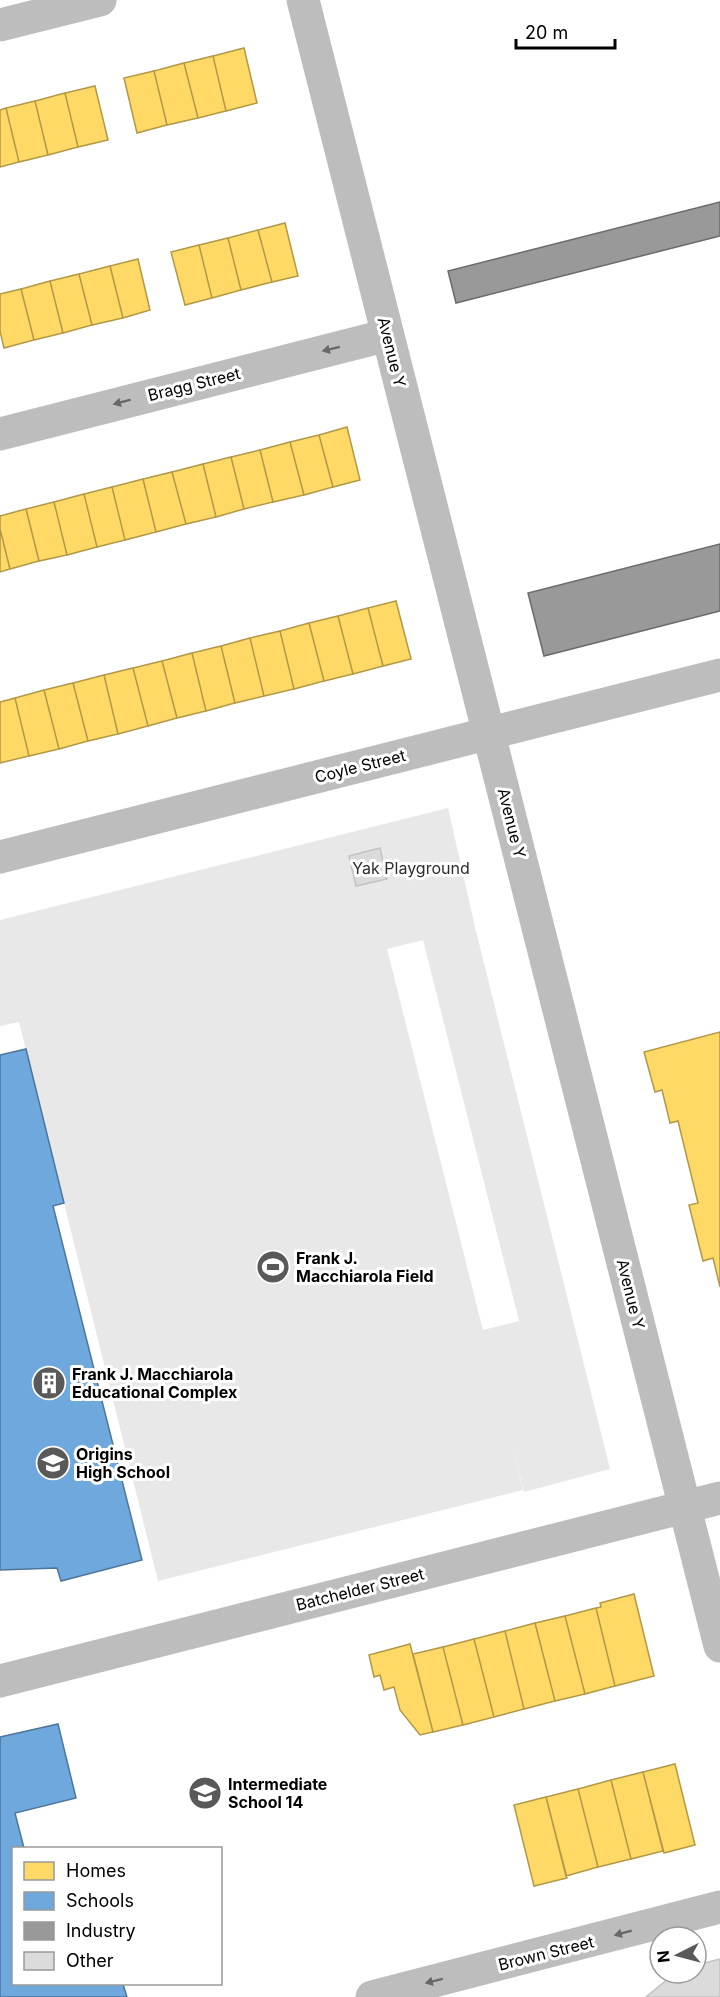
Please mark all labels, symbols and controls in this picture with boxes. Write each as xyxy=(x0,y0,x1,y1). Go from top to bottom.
scale bar xyxy=(516,12,615,50)
text: 20 m xyxy=(525,22,568,43)
street label: Avenue Y xyxy=(374,315,410,389)
one-way arrow xyxy=(322,345,340,354)
street label: Bragg Street xyxy=(146,363,242,405)
one-way arrow xyxy=(113,398,131,408)
street label: Coyle Street xyxy=(313,745,407,787)
street label: Avenue Y xyxy=(494,786,530,860)
park label: Yak Playground xyxy=(352,858,470,878)
place label: Frank J. Macchiarola Field xyxy=(296,1248,434,1286)
sports icon: Frank J. Macchiarola Field xyxy=(255,1249,291,1285)
street label: Avenue Y xyxy=(613,1257,649,1331)
place label: Frank J. Macchiarola Educational Complex xyxy=(72,1364,237,1402)
building icon: Frank J. Macchiarola Educational Complex xyxy=(31,1365,67,1401)
place label: Origins High School xyxy=(76,1444,170,1482)
school or university icon: Origins High School xyxy=(35,1445,71,1481)
street label: Batchelder Street xyxy=(294,1563,426,1615)
place label: Intermediate School 14 xyxy=(228,1774,327,1812)
school or university icon: Intermediate School 14 xyxy=(187,1775,223,1811)
legend xyxy=(12,1847,222,1985)
text: Homes xyxy=(66,1860,126,1881)
text: Schools xyxy=(66,1890,134,1911)
text: Industry xyxy=(66,1920,136,1941)
north arrow xyxy=(648,1925,708,1985)
one-way arrow xyxy=(614,1928,632,1938)
street label: Brown Street xyxy=(496,1931,596,1975)
text: N xyxy=(652,1949,674,1964)
text: Other xyxy=(66,1950,114,1971)
one-way arrow xyxy=(425,1977,443,1987)

